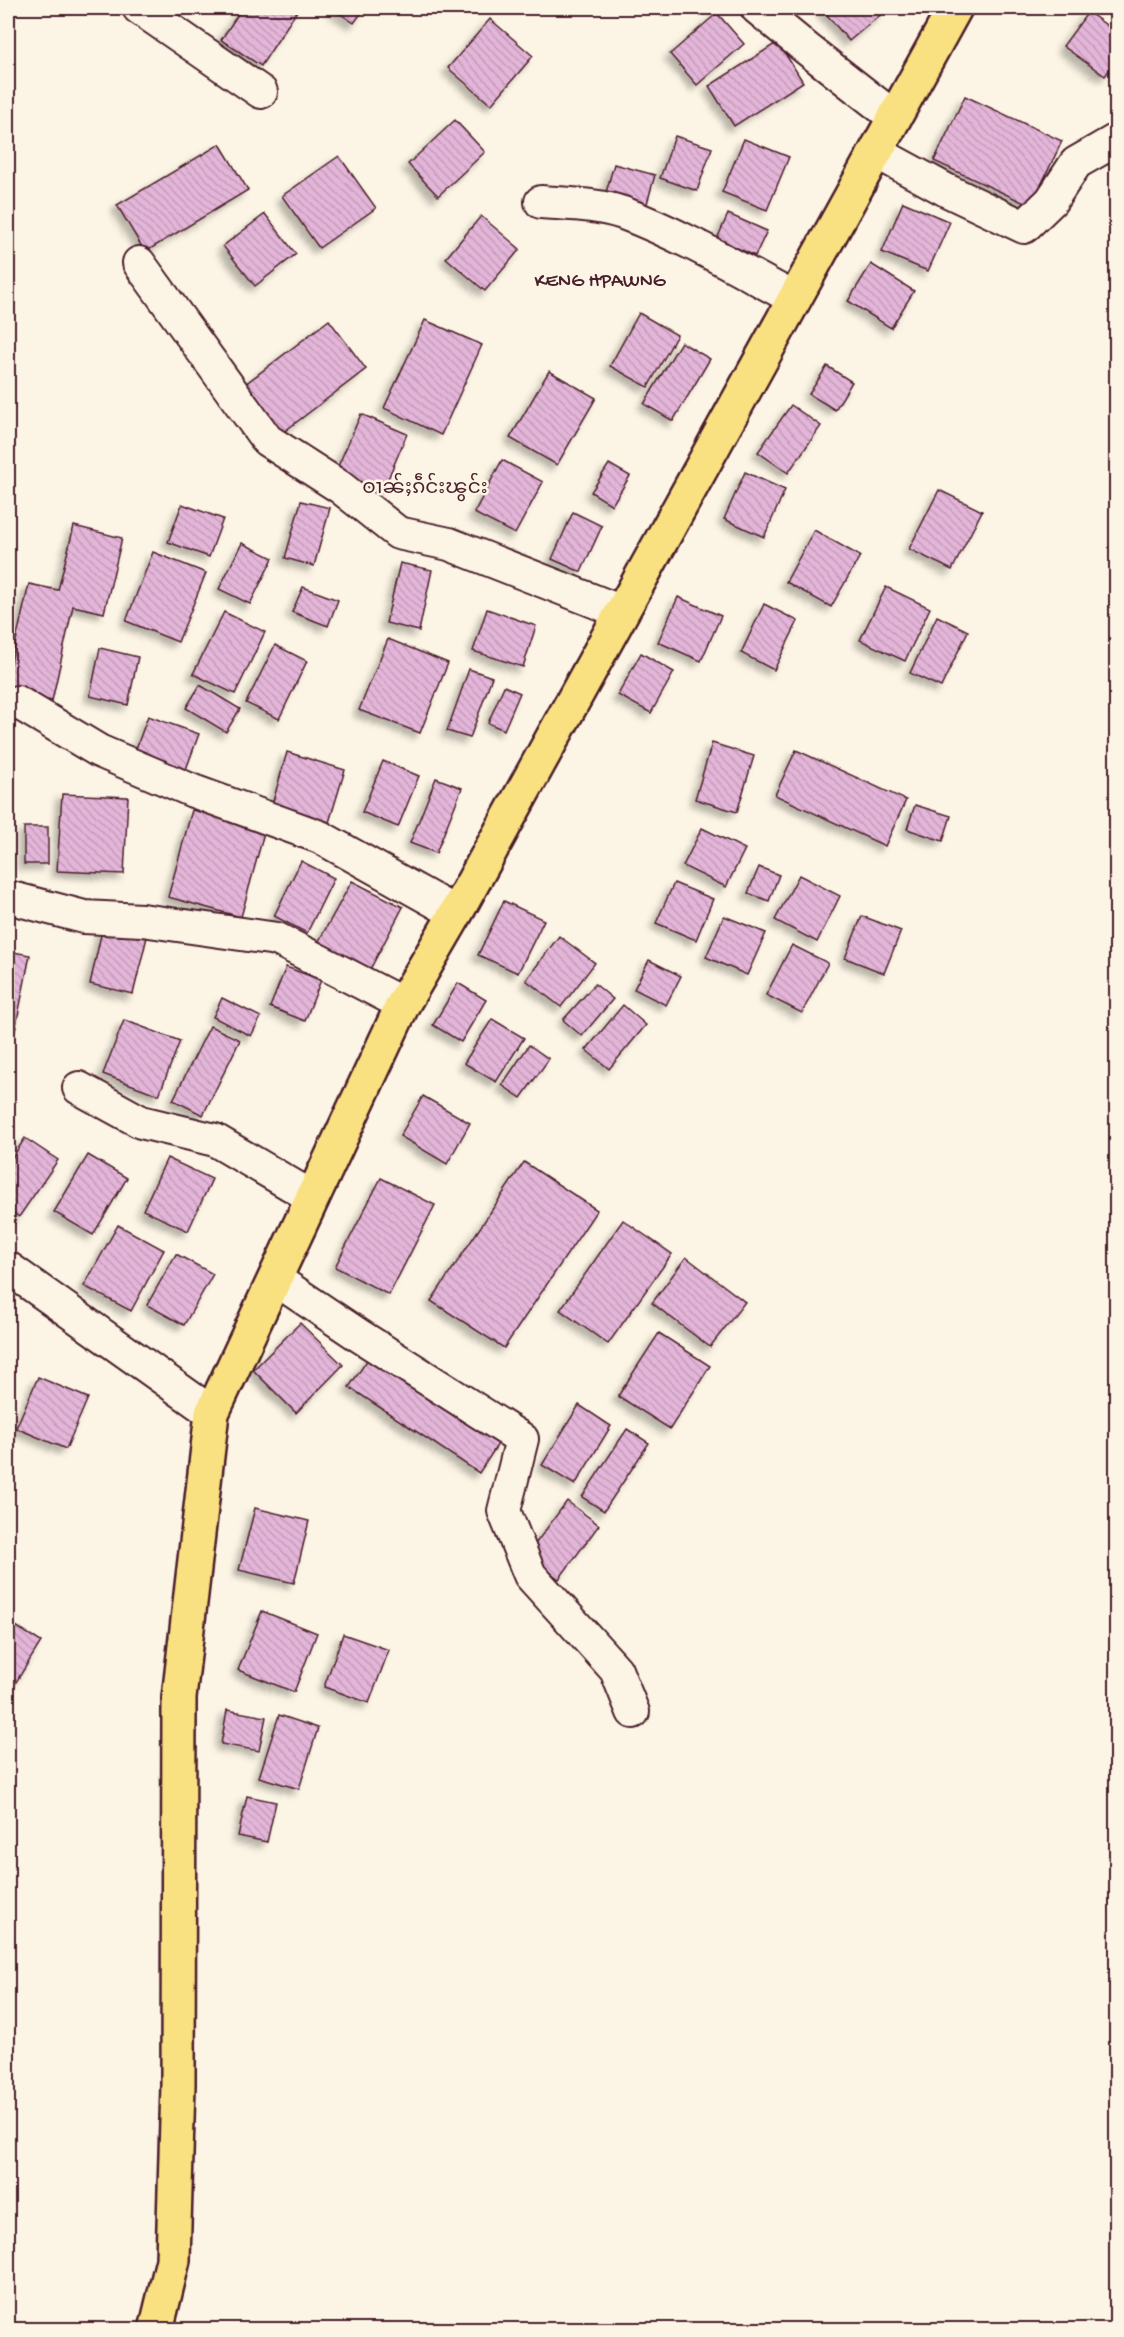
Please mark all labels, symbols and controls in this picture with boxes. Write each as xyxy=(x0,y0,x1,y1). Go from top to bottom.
district label: KENG HPAWNG xyxy=(535,271,667,294)
district label: ဝၢၼ်ႈၵဵင်းၽွင်း xyxy=(362,472,488,502)

